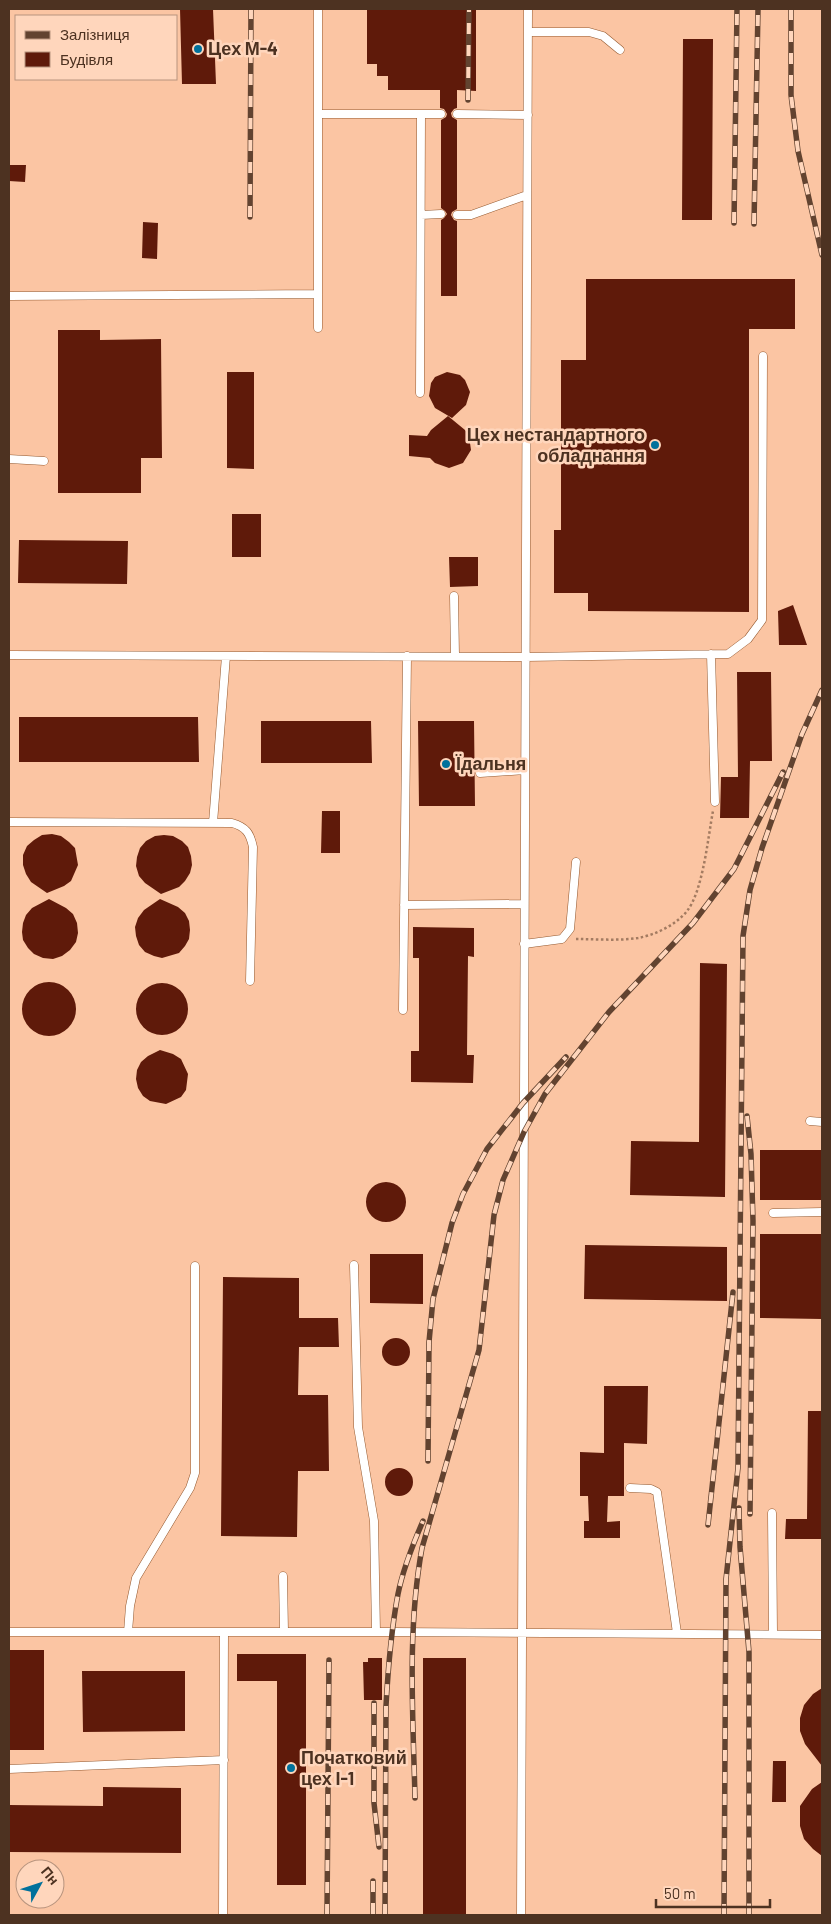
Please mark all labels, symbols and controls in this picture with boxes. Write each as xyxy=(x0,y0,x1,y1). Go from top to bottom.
legend xyxy=(15,15,178,80)
text: Залізниця xyxy=(60,25,130,43)
place label: Цех М-4 xyxy=(208,37,278,59)
marker: Цех М-4 xyxy=(192,43,204,55)
text: Будівля xyxy=(60,50,113,68)
place label: Цех нестандартного обладнання xyxy=(467,423,645,466)
marker: Цех нестандартного обладнання xyxy=(649,439,661,451)
place label: Їдальня xyxy=(455,752,526,774)
marker: Їдальня xyxy=(440,758,452,770)
place label: Початковий цех І-1 xyxy=(301,1746,407,1789)
marker: Початковий цех І-1 xyxy=(285,1762,297,1774)
north arrow xyxy=(15,1859,65,1909)
text: Пн xyxy=(38,1863,63,1888)
scale bar xyxy=(656,1876,770,1908)
text: 50 m xyxy=(664,1884,696,1902)

